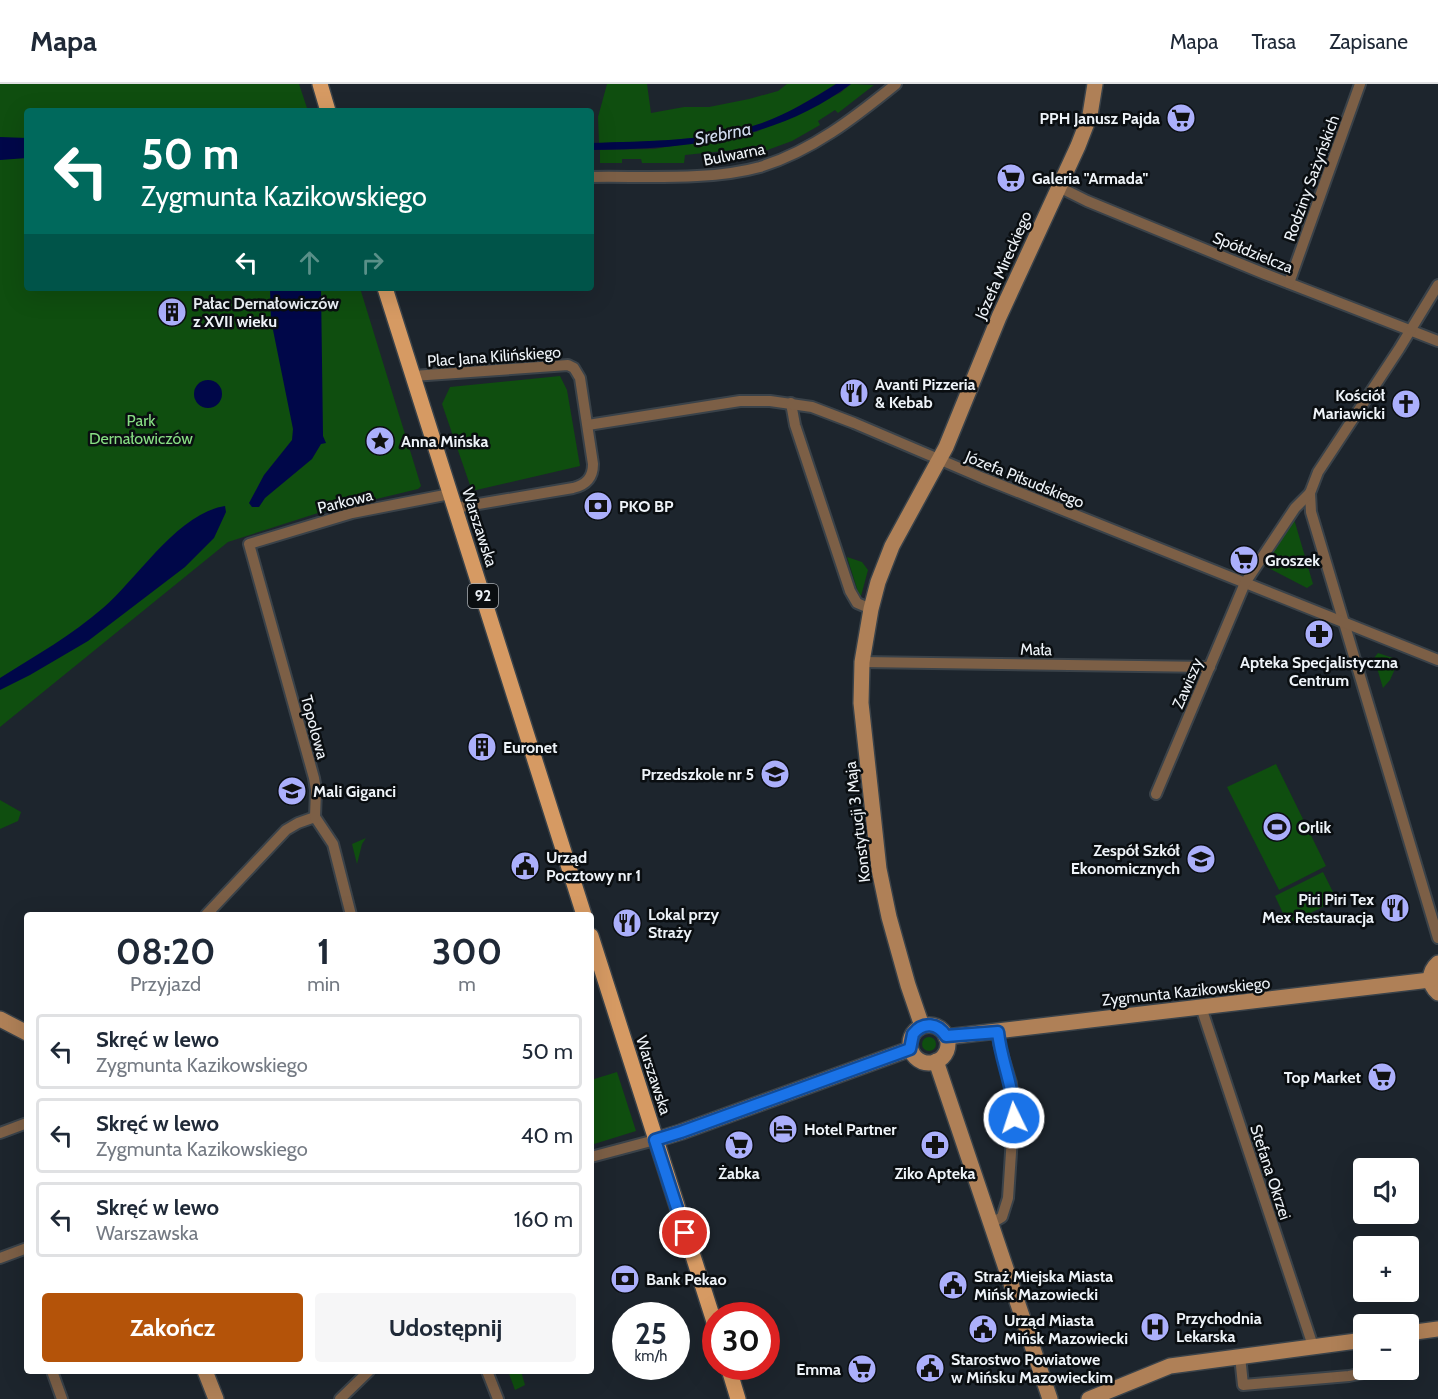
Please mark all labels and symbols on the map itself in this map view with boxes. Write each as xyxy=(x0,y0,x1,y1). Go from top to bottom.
supermarket icon: PPH Janusz Pajda xyxy=(1165,102,1197,134)
place label: PPH Janusz Pajda xyxy=(1040,109,1160,128)
street label: Rodziny Sażyńskich xyxy=(1280,112,1343,244)
water label: Srebrna xyxy=(693,118,753,150)
street label: Bulwarna xyxy=(702,139,767,170)
supermarket icon: Galeria "Armada" xyxy=(995,162,1027,194)
place label: Galeria "Armada" xyxy=(1032,169,1149,188)
street label: Józefa Mireckiego xyxy=(971,208,1036,323)
street label: Spółdzielcza xyxy=(1210,228,1296,277)
place label: Pałac Dernałowiczów z XVII wieku xyxy=(193,294,339,331)
building icon: Pałac Dernałowiczów z XVII wieku xyxy=(156,296,188,328)
street label: Plac Jana Kilińskiego xyxy=(426,342,562,371)
place label: Avanti Pizzeria & Kebab xyxy=(875,375,976,412)
restaurant icon: Avanti Pizzeria & Kebab xyxy=(838,377,870,409)
place label: Kościół Mariawicki xyxy=(1313,386,1385,423)
church icon: Kościół Mariawicki xyxy=(1390,388,1422,420)
park label: Park Dernałowiczów xyxy=(89,411,193,448)
place icon: Anna Mińska xyxy=(364,425,396,457)
place label: Anna Mińska xyxy=(401,432,489,451)
street label: Józefa Piłsudskiego xyxy=(962,447,1087,512)
street label: Parkowa xyxy=(315,485,375,518)
street label: Warszawska xyxy=(458,485,501,569)
bank icon: PKO BP xyxy=(582,490,614,522)
place label: PKO BP xyxy=(619,497,674,516)
supermarket icon: Groszek xyxy=(1228,544,1260,576)
place label: Groszek xyxy=(1265,551,1320,570)
road number: 92 xyxy=(468,584,498,608)
pharmacy icon: Apteka Specjalistyczna Centrum xyxy=(1303,618,1335,650)
street label: Mała xyxy=(1020,640,1052,659)
place label: Apteka Specjalistyczna Centrum xyxy=(1240,653,1398,690)
street label: Zawiszy xyxy=(1168,655,1207,711)
street label: Topolowa xyxy=(297,693,332,761)
building icon: Euronet xyxy=(466,731,498,763)
place label: Euronet xyxy=(503,738,558,757)
school or university icon: Przedszkole nr 5 xyxy=(759,758,791,790)
street label: Konstytucji 3 Maja xyxy=(841,760,874,883)
place label: Przedszkole nr 5 xyxy=(641,765,754,784)
school or university icon: Mali Giganci xyxy=(276,775,308,807)
place label: Mali Giganci xyxy=(313,782,396,801)
sports icon: Orlik xyxy=(1261,811,1293,843)
place label: Orlik xyxy=(1298,818,1331,837)
place label: Zespół Szkół Ekonomicznych xyxy=(1071,841,1180,878)
school or university icon: Zespół Szkół Ekonomicznych xyxy=(1185,843,1217,875)
place label: Urząd Pocztowy nr 1 xyxy=(546,848,641,885)
public building icon: Urząd Pocztowy nr 1 xyxy=(509,850,541,882)
place label: Piri Piri Tex Mex Restauracja xyxy=(1262,890,1374,927)
restaurant icon: Piri Piri Tex Mex Restauracja xyxy=(1379,892,1411,924)
place label: Lokal przy Straży xyxy=(648,905,719,942)
restaurant icon: Lokal przy Straży xyxy=(611,907,643,939)
street label: Zygmunta Kazikowskiego xyxy=(1101,973,1271,1010)
street label: Warszawska xyxy=(632,1033,675,1117)
supermarket icon: Top Market xyxy=(1366,1061,1398,1093)
place label: Top Market xyxy=(1284,1068,1361,1087)
position arrow xyxy=(982,1086,1046,1150)
hotel icon: Hotel Partner xyxy=(767,1113,799,1145)
place label: Hotel Partner xyxy=(804,1120,897,1139)
street label: Stefana Okrzei xyxy=(1246,1122,1295,1222)
supermarket icon: Żabka xyxy=(723,1129,755,1161)
pharmacy icon: Ziko Apteka xyxy=(919,1129,951,1161)
place label: Żabka xyxy=(718,1164,760,1183)
place label: Ziko Apteka xyxy=(894,1164,976,1183)
pin xyxy=(659,1207,710,1258)
bank icon: Bank Pekao xyxy=(609,1263,641,1295)
place label: Straż Miejska Miasta Mińsk Mazowiecki xyxy=(974,1267,1113,1304)
public building icon: Straż Miejska Miasta Mińsk Mazowiecki xyxy=(937,1269,969,1301)
place label: Bank Pekao xyxy=(646,1270,727,1289)
speed limit sign: 30 xyxy=(702,1302,780,1380)
place label: Przychodnia Lekarska xyxy=(1176,1309,1262,1346)
place label: Urząd Miasta Mińsk Mazowiecki xyxy=(1004,1311,1128,1348)
hospital icon: Przychodnia Lekarska xyxy=(1139,1311,1171,1343)
public building icon: Urząd Miasta Mińsk Mazowiecki xyxy=(967,1313,999,1345)
place label: Starostwo Powiatowe w Mińsku Mazowieckim xyxy=(951,1350,1113,1387)
public building icon: Starostwo Powiatowe w Mińsku Mazowieckim xyxy=(914,1352,946,1384)
supermarket icon: Emma xyxy=(846,1353,878,1385)
place label: Emma xyxy=(796,1360,841,1379)

